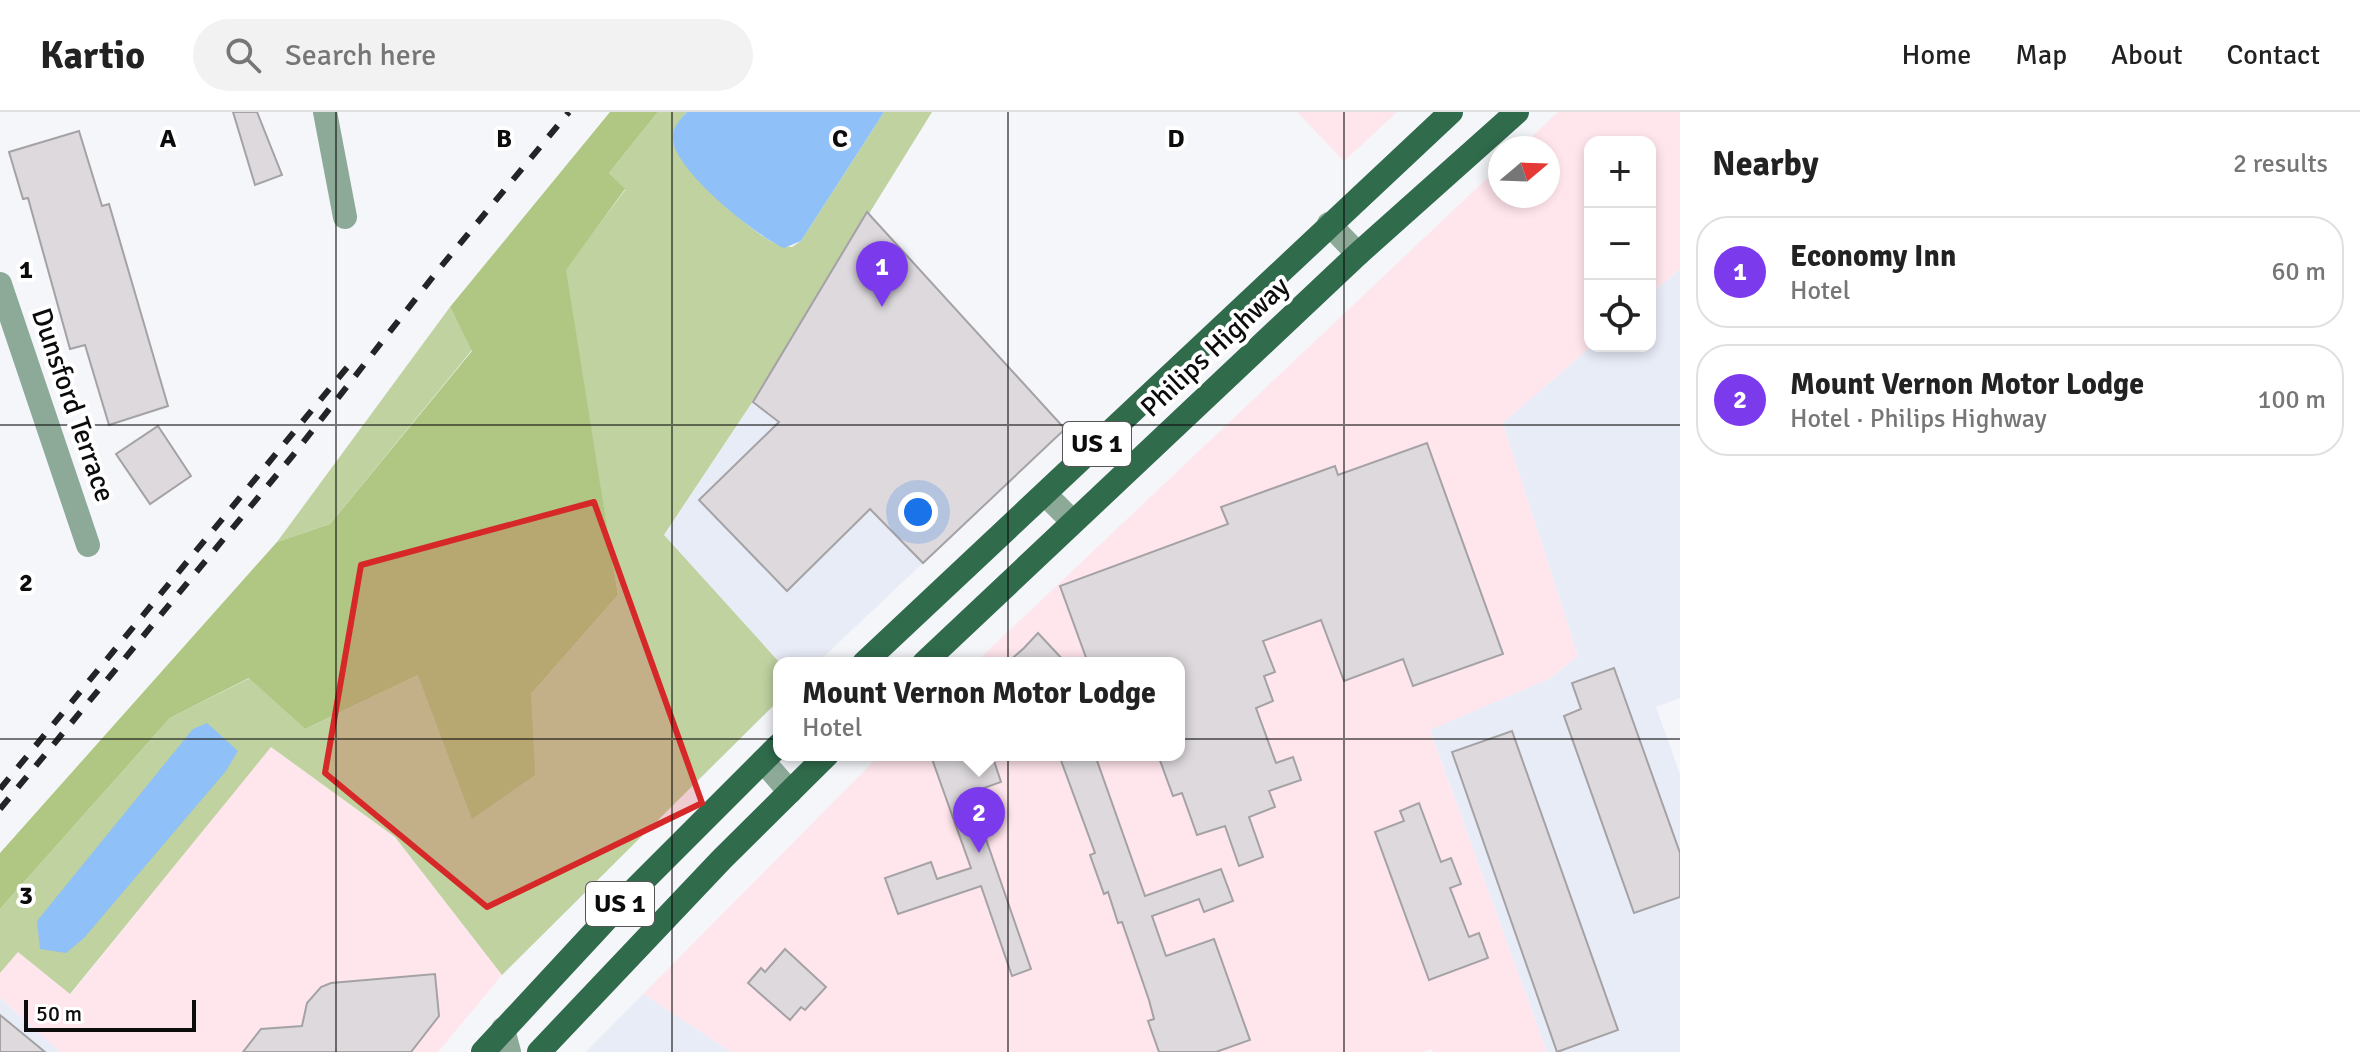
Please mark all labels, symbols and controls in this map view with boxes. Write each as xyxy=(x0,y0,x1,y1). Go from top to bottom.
search box xyxy=(193,19,753,91)
text: Kartio xyxy=(40,32,145,79)
icon: search xyxy=(221,33,265,77)
text: Search here xyxy=(285,37,436,74)
text: Home xyxy=(1902,38,1971,72)
text: Map xyxy=(2015,38,2067,72)
text: About xyxy=(2111,38,2183,72)
text: Contact xyxy=(2227,38,2320,72)
text: A xyxy=(160,123,177,155)
text: B xyxy=(496,123,512,155)
text: C xyxy=(832,123,848,155)
text: D xyxy=(1167,123,1185,155)
north arrow xyxy=(1488,136,1560,208)
map controls xyxy=(1584,136,1656,352)
button: + xyxy=(1584,136,1656,208)
text: Nearby xyxy=(1712,143,1819,185)
text: 2 results xyxy=(2233,148,2328,180)
button: − xyxy=(1584,208,1656,280)
text: Economy Inn xyxy=(1790,238,1956,275)
pin: 1 xyxy=(856,241,908,307)
text: 1 xyxy=(19,254,33,286)
text: 1 xyxy=(1733,256,1747,288)
text: 60 m xyxy=(2271,256,2326,288)
street label: Philips Highway xyxy=(1134,270,1296,424)
text: Hotel xyxy=(1790,275,1850,307)
button: locate xyxy=(1584,280,1656,352)
street label: Dunsford Terrace xyxy=(24,304,122,506)
text: Mount Vernon Motor Lodge xyxy=(1790,366,2144,403)
text: 2 xyxy=(1733,384,1747,416)
text: 100 m xyxy=(2257,384,2326,416)
text: Hotel · Philips Highway xyxy=(1790,403,2047,435)
road number: US 1 xyxy=(1063,422,1131,466)
your location xyxy=(898,492,938,532)
text: 2 xyxy=(19,567,33,599)
popup xyxy=(773,657,1185,761)
text: Mount Vernon Motor Lodge xyxy=(802,675,1156,712)
text: Hotel xyxy=(802,712,862,744)
pin: 2 xyxy=(953,787,1005,853)
text: 3 xyxy=(19,880,33,912)
road number: US 1 xyxy=(586,882,654,926)
scale bar xyxy=(24,996,196,1032)
text: 50 m xyxy=(36,1000,82,1027)

